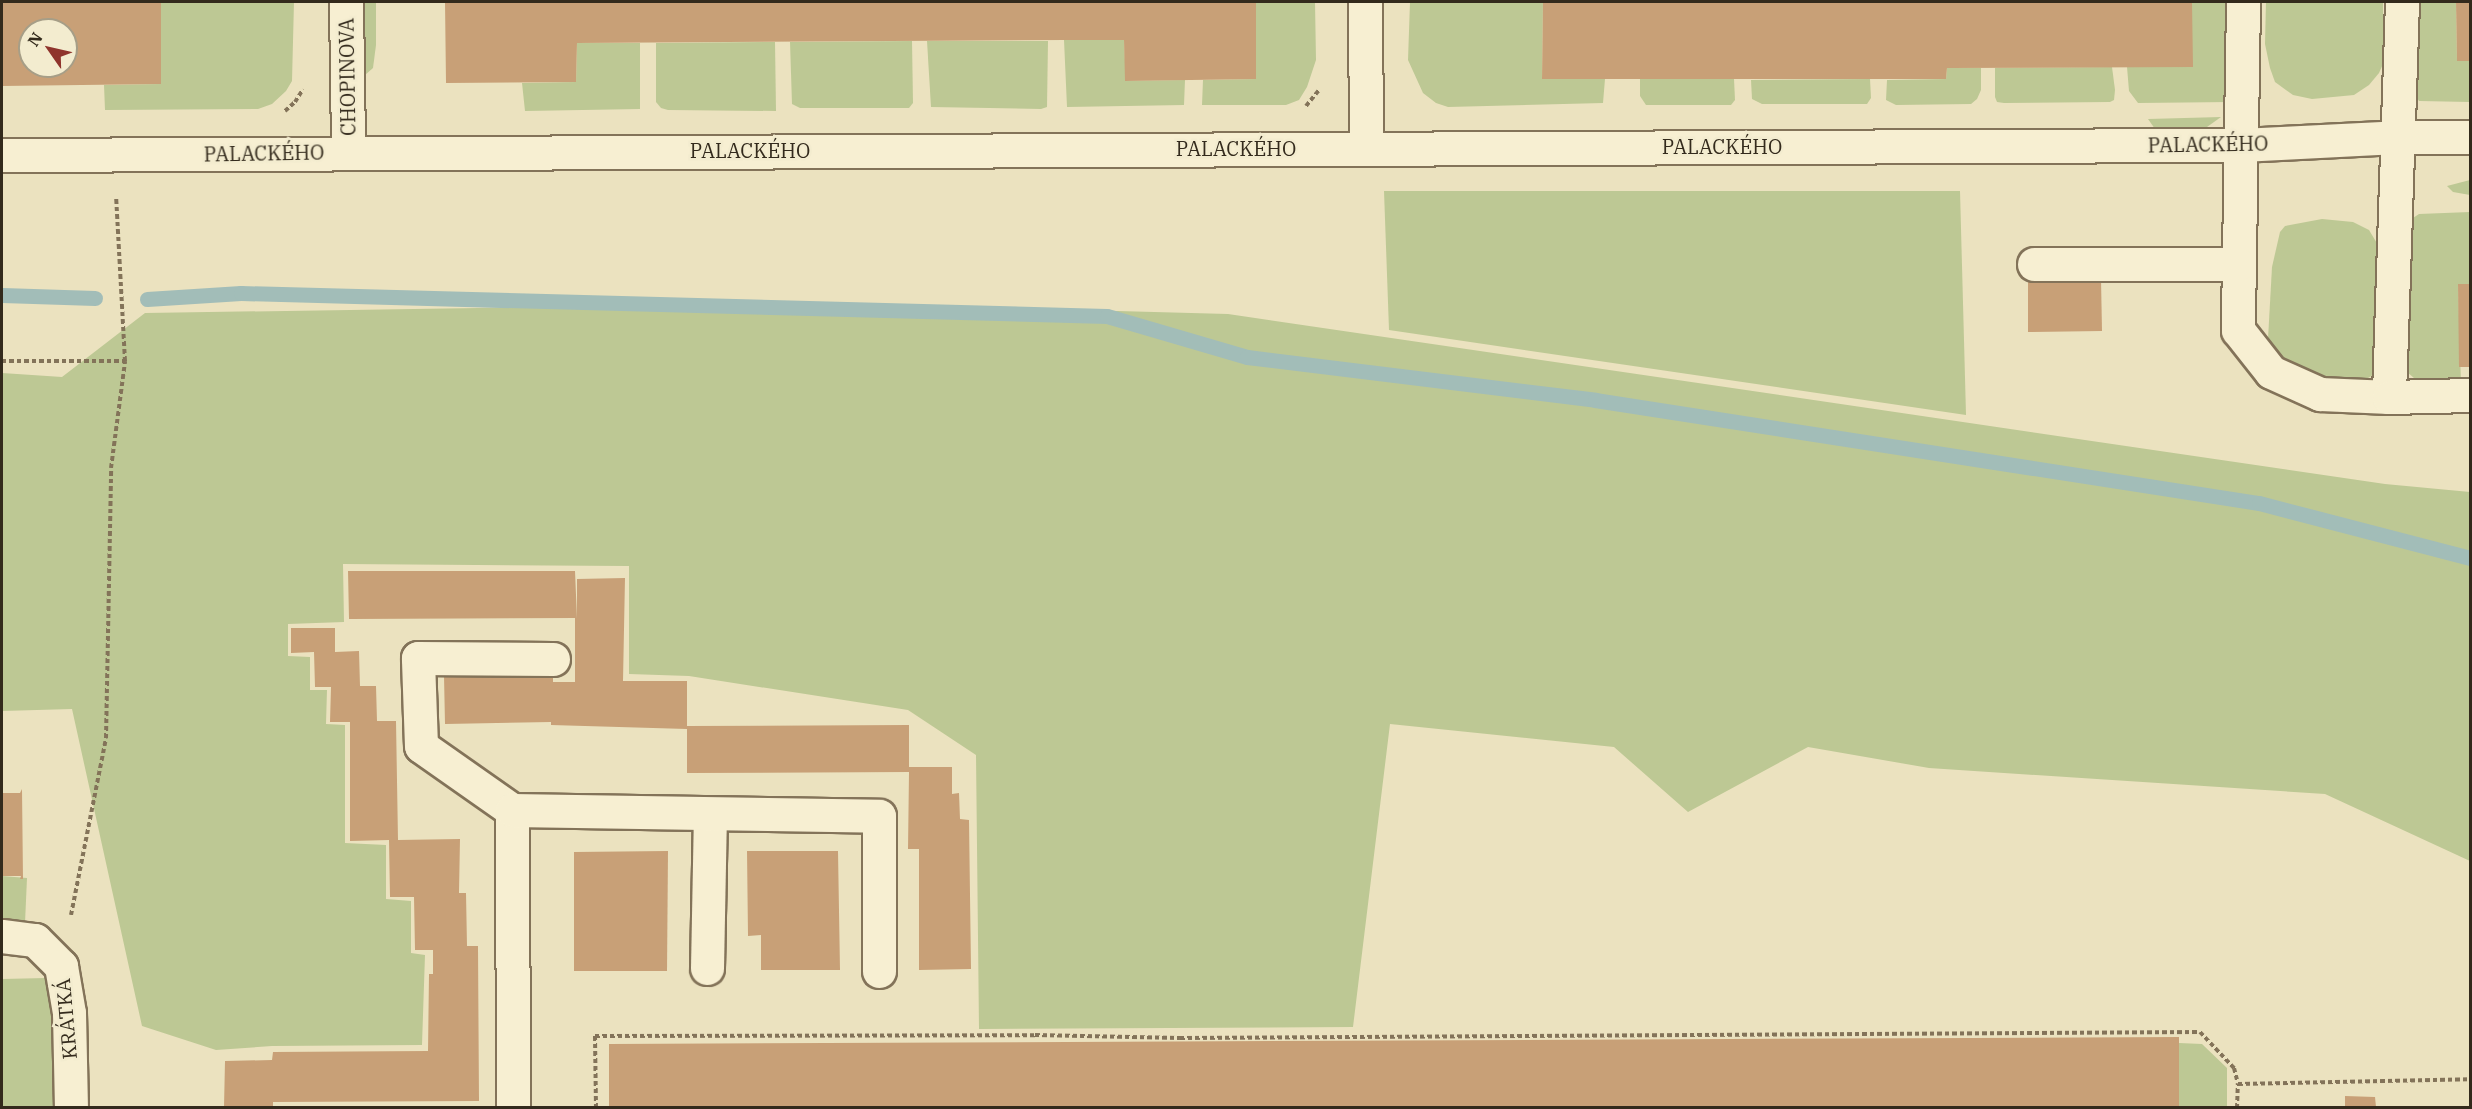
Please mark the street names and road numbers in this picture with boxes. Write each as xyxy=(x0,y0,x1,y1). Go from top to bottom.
street label: CHOPINOVA xyxy=(334,18,360,136)
street label: PALACKÉHO xyxy=(2147,131,2269,157)
street label: PALACKÉHO xyxy=(1662,134,1782,158)
street label: PALACKÉHO xyxy=(1176,136,1296,160)
street label: PALACKÉHO xyxy=(690,138,810,162)
street label: PALACKÉHO xyxy=(203,140,325,166)
street label: KRÁTKÁ xyxy=(51,977,81,1061)

